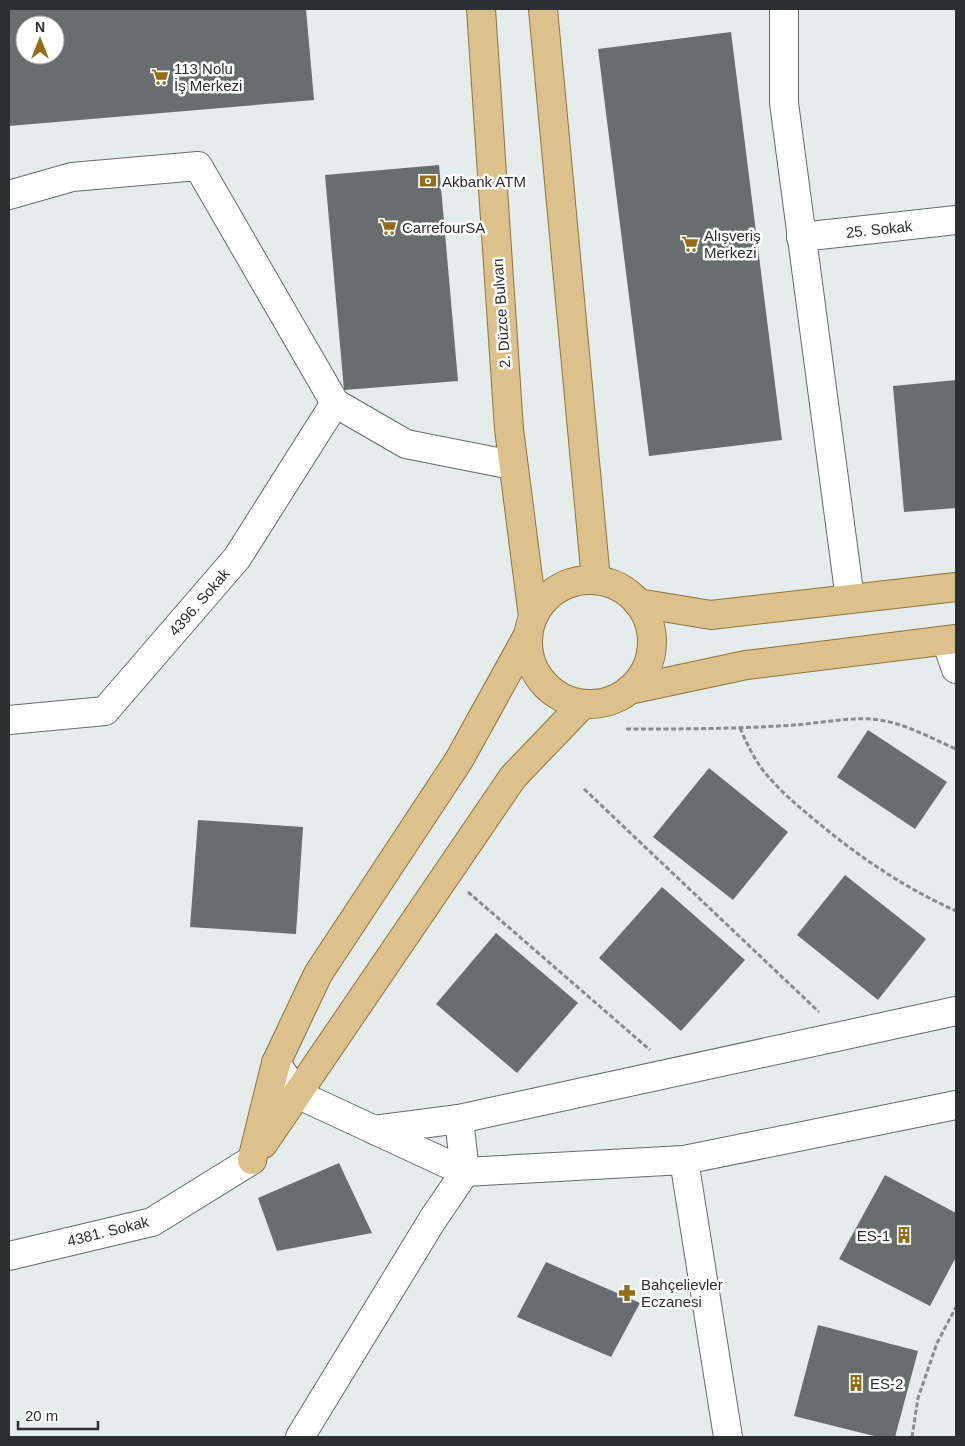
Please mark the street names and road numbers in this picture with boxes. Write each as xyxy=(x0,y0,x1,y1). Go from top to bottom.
street label: 25. Sokak xyxy=(845,217,914,241)
street label: 2. Düzce Bulvarı xyxy=(489,258,513,368)
street label: 4396. Sokak xyxy=(165,565,233,639)
street label: 4381. Sokak xyxy=(65,1213,151,1249)

